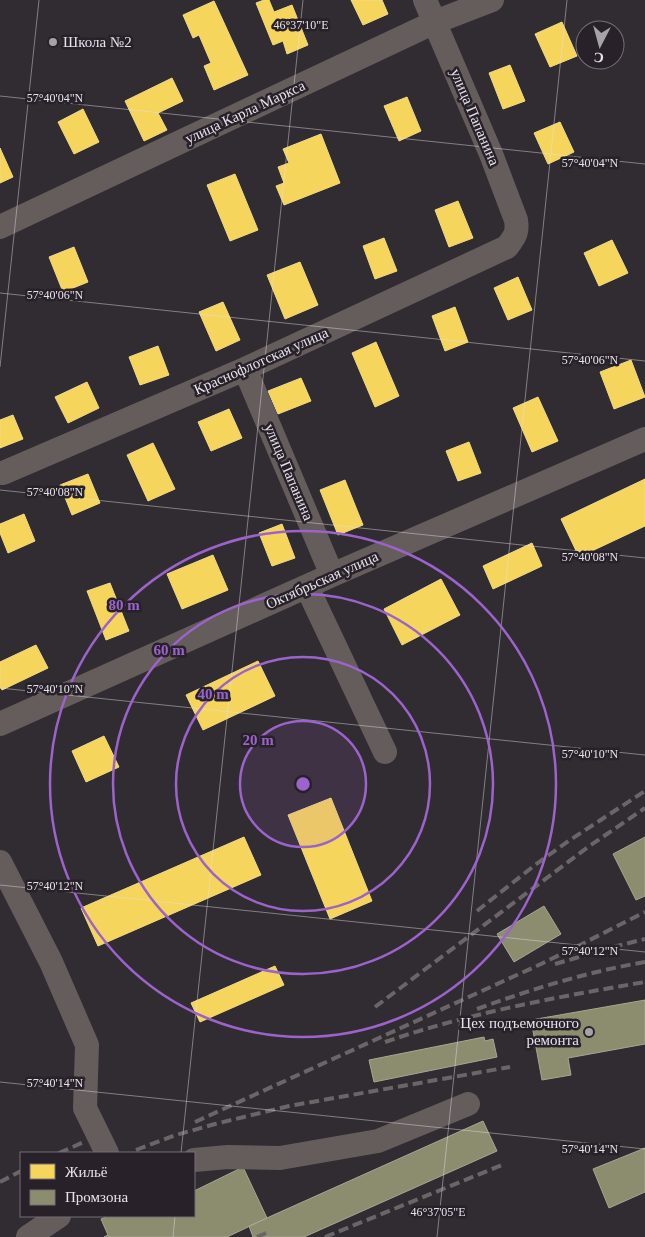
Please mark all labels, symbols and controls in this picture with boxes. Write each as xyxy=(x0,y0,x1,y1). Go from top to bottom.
text: 46°37'10"E xyxy=(273,18,329,32)
north arrow xyxy=(575,20,625,70)
place label: Школа №2 xyxy=(63,34,132,50)
marker: Школа №2 xyxy=(47,36,59,48)
text: С xyxy=(593,49,605,65)
street label: улица Папанина xyxy=(447,66,503,168)
street label: улица Карла Маркса xyxy=(183,77,308,147)
text: 57°40'04"N xyxy=(27,91,84,105)
text: 57°40'04"N xyxy=(562,156,619,170)
text: 57°40'06"N xyxy=(27,288,84,302)
street label: Краснофлотская улица xyxy=(191,324,331,398)
text: 57°40'06"N xyxy=(562,353,619,367)
street label: улица Папанина xyxy=(261,421,317,523)
text: 57°40'08"N xyxy=(27,485,84,499)
street label: Октябрьская улица xyxy=(263,548,381,612)
text: 57°40'08"N xyxy=(562,550,619,564)
text: 80 m xyxy=(108,597,140,613)
text: 60 m xyxy=(153,642,185,658)
text: 57°40'10"N xyxy=(27,682,84,696)
text: 40 m xyxy=(197,686,229,702)
text: 20 m xyxy=(242,732,274,748)
text: 57°40'10"N xyxy=(562,747,619,761)
centre of rings xyxy=(294,775,312,793)
text: 57°40'12"N xyxy=(27,879,84,893)
text: 57°40'12"N xyxy=(562,944,619,958)
place label: Цех подъемочного ремонта xyxy=(460,1015,579,1048)
marker: Цех подъемочного ремонта xyxy=(583,1026,595,1038)
text: 57°40'14"N xyxy=(27,1076,84,1090)
text: 57°40'14"N xyxy=(562,1142,619,1156)
legend xyxy=(20,1152,195,1217)
text: Жильё xyxy=(65,1164,108,1180)
text: Промзона xyxy=(65,1189,128,1205)
text: 46°37'05"E xyxy=(410,1205,466,1219)

